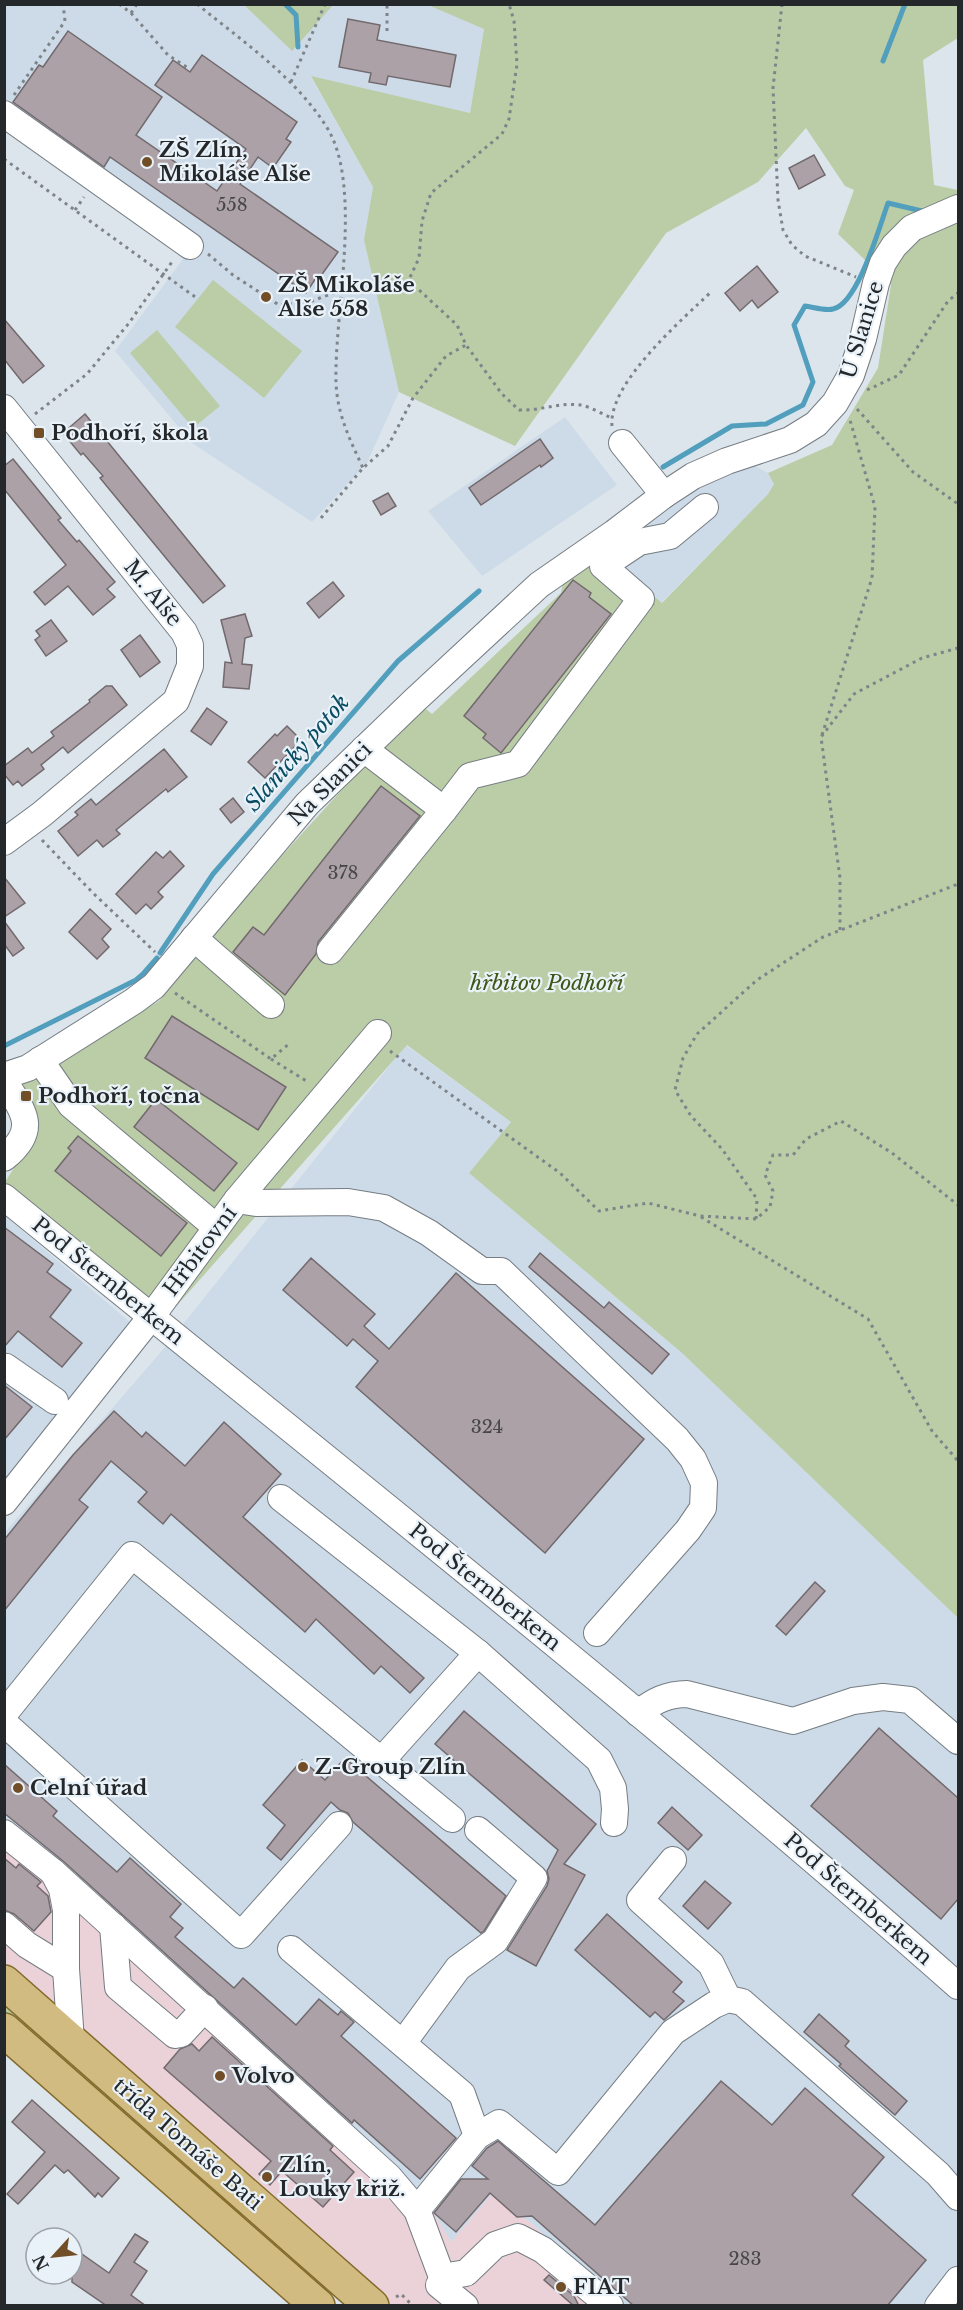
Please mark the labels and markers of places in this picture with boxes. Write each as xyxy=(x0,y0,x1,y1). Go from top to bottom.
place label: ZŠ Zlín, Mikoláše Alše xyxy=(159,137,311,187)
marker: ZŠ Zlín, Mikoláše Alše xyxy=(140,155,154,169)
place label: ZŠ Mikoláše Alše 558 xyxy=(277,272,415,322)
marker: ZŠ Mikoláše Alše 558 xyxy=(259,290,273,304)
place label: Podhoří, škola xyxy=(51,420,209,446)
marker: Podhoří, škola xyxy=(32,426,46,440)
place label: Podhoří, točna xyxy=(38,1083,200,1109)
marker: Podhoří, točna xyxy=(19,1089,33,1103)
place label: Z-Group Zlín xyxy=(315,1754,466,1780)
marker: Z-Group Zlín xyxy=(296,1760,310,1774)
place label: Celní úřad xyxy=(30,1775,148,1801)
marker: Celní úřad xyxy=(11,1781,25,1795)
place label: Volvo xyxy=(231,2063,295,2089)
marker: Volvo xyxy=(213,2069,227,2083)
place label: Zlín, Louky křiž. xyxy=(279,2152,405,2202)
marker: Zlín, Louky křiž. xyxy=(260,2170,274,2184)
place label: FIAT xyxy=(573,2274,630,2300)
marker: FIAT xyxy=(554,2280,568,2294)

